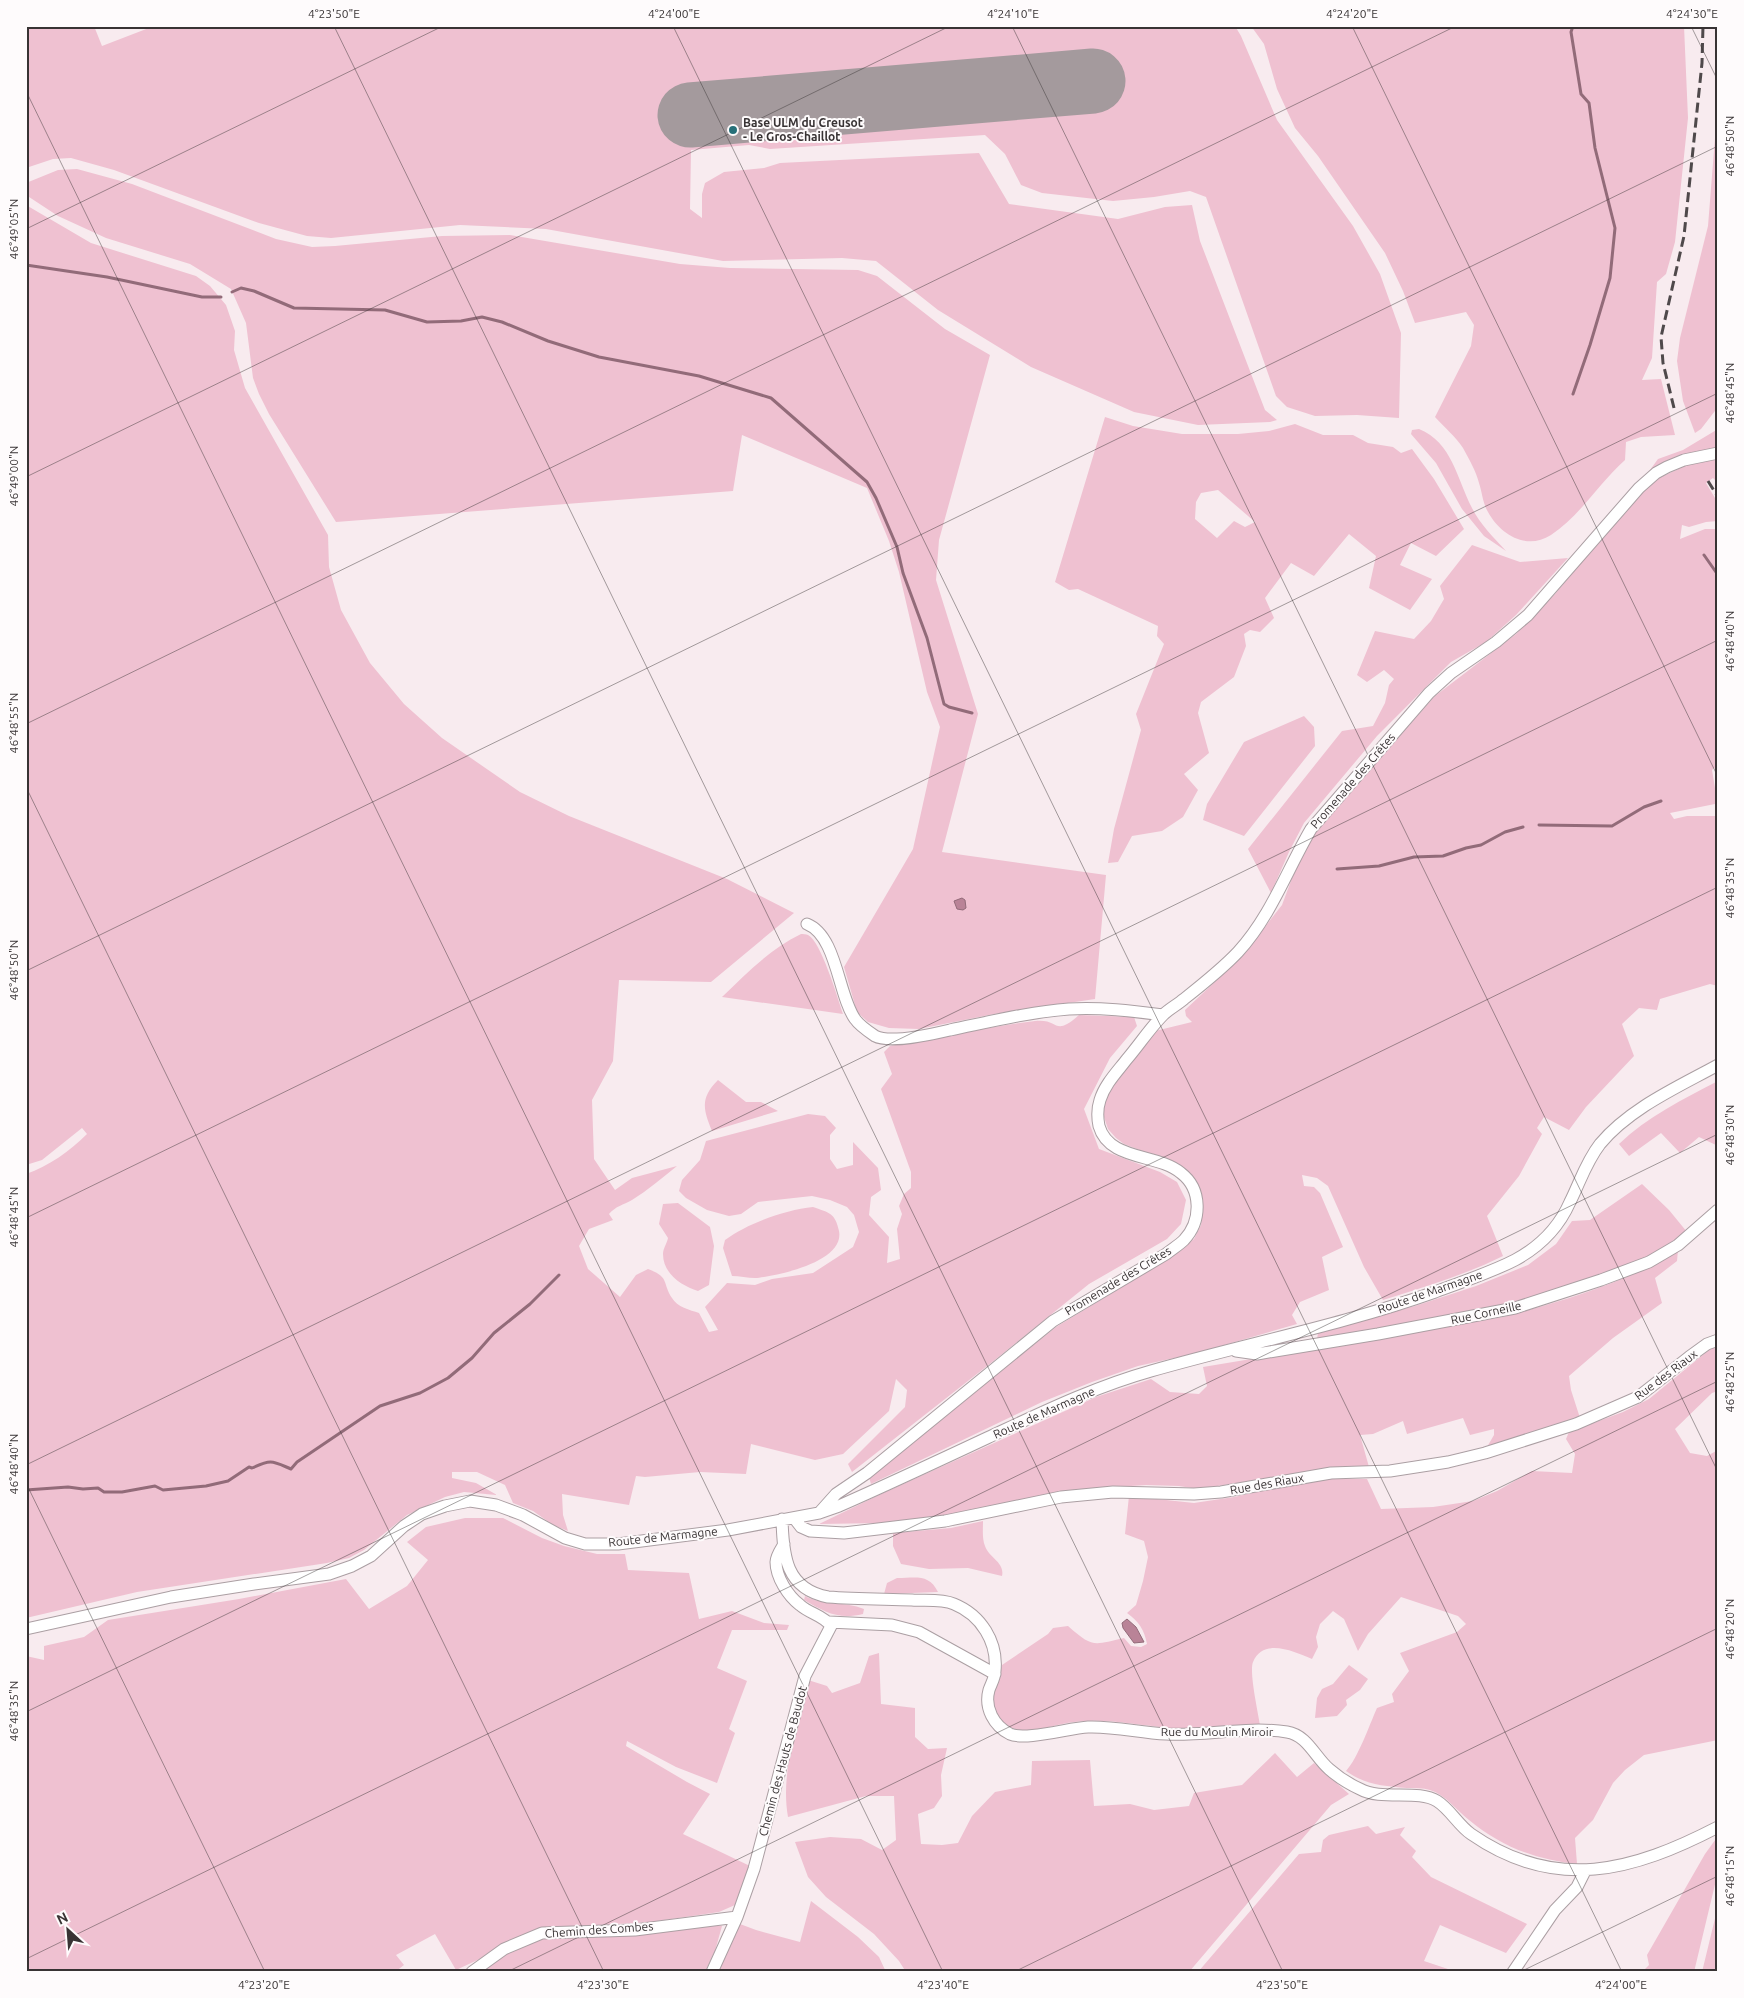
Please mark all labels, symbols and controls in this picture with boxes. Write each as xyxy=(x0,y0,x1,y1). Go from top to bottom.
text: 4°23'50"E xyxy=(308,7,360,20)
text: 4°24'00"E xyxy=(648,7,700,20)
text: 4°24'10"E xyxy=(987,7,1039,20)
text: 4°24'20"E xyxy=(1326,7,1378,20)
text: 4°24'30"E xyxy=(1666,7,1718,20)
place label: Base ULM du Creusot - Le Gros-Chaillot xyxy=(743,116,863,143)
text: 46°48'50"N xyxy=(1723,116,1736,176)
marker: Base ULM du Creusot - Le Gros-Chaillot xyxy=(727,124,739,136)
text: 46°49'05"N xyxy=(7,199,20,259)
text: 46°48'45"N xyxy=(1723,363,1736,423)
text: 46°49'00"N xyxy=(7,446,20,506)
text: 46°48'40"N xyxy=(1723,611,1736,671)
text: 46°48'55"N xyxy=(7,693,20,753)
street label: Promenade des Crêtes xyxy=(1308,730,1397,831)
text: 46°48'35"N xyxy=(1723,858,1736,918)
text: 46°48'50"N xyxy=(7,940,20,1000)
text: 46°48'30"N xyxy=(1723,1105,1736,1165)
text: 46°48'45"N xyxy=(7,1187,20,1247)
street label: Promenade des Crêtes xyxy=(1062,1244,1173,1317)
street label: Route de Marmagne xyxy=(1376,1268,1484,1316)
street label: Rue Corneille xyxy=(1449,1299,1522,1326)
street label: Rue des Riaux xyxy=(1632,1347,1699,1402)
text: 46°48'25"N xyxy=(1723,1352,1736,1412)
street label: Route de Marmagne xyxy=(991,1384,1097,1441)
text: 46°48'40"N xyxy=(7,1434,20,1494)
street label: Rue des Riaux xyxy=(1229,1471,1305,1496)
street label: Route de Marmagne xyxy=(608,1524,718,1549)
text: 46°48'20"N xyxy=(1723,1599,1736,1659)
text: 46°48'35"N xyxy=(7,1681,20,1741)
street label: Chemin des Hauts de Baudot xyxy=(756,1684,809,1837)
street label: Rue du Moulin Miroir xyxy=(1161,1725,1274,1738)
text: 46°48'15"N xyxy=(1723,1846,1736,1906)
north arrow xyxy=(42,1906,92,1956)
text: N xyxy=(54,1909,71,1928)
street label: Chemin des Combes xyxy=(544,1919,654,1940)
text: 4°23'20"E xyxy=(238,1978,290,1991)
text: 4°23'30"E xyxy=(577,1978,629,1991)
text: 4°23'40"E xyxy=(917,1978,969,1991)
text: 4°23'50"E xyxy=(1256,1978,1308,1991)
text: 4°24'00"E xyxy=(1595,1978,1647,1991)

